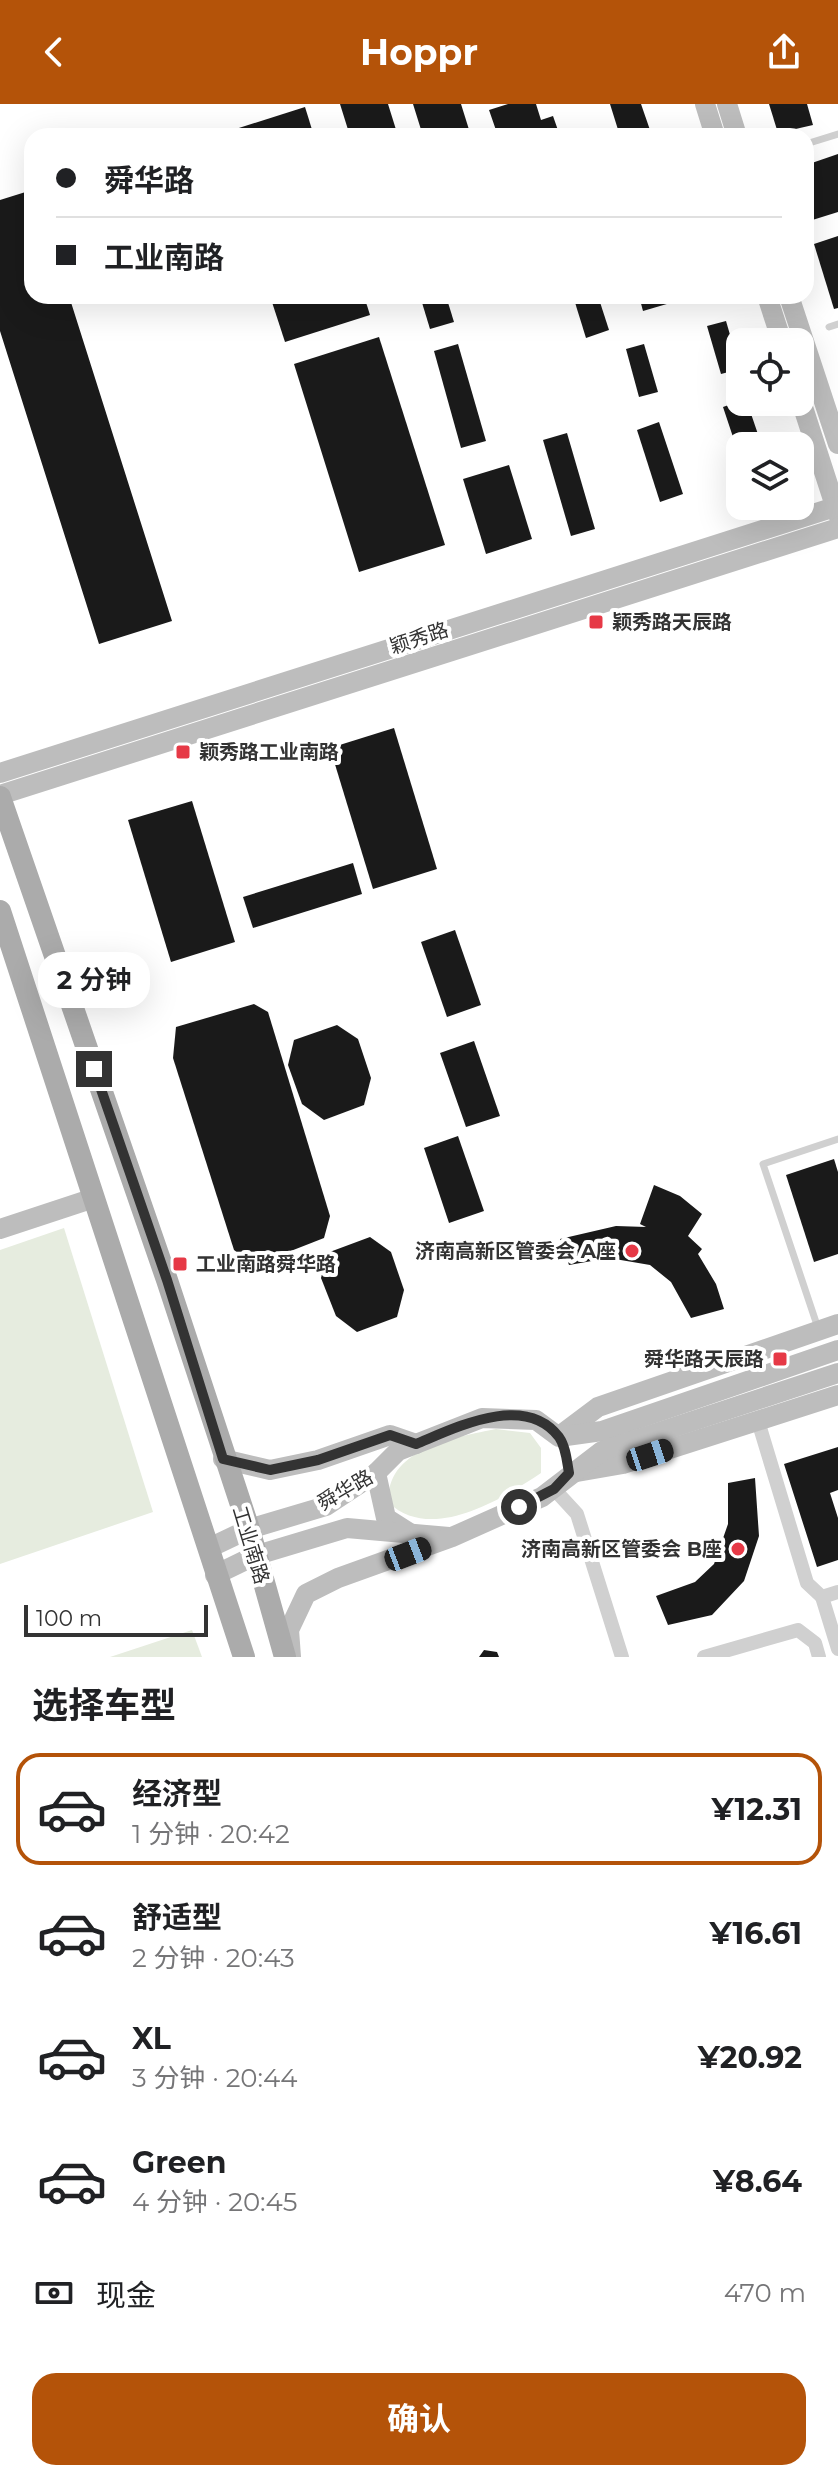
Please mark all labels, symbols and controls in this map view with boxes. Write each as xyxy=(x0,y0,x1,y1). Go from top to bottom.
icon: back xyxy=(32,30,76,74)
text: Hoppr xyxy=(360,30,478,74)
icon: share xyxy=(762,30,806,74)
text: 舜华路 xyxy=(104,162,194,199)
text: 工业南路 xyxy=(104,239,224,276)
map controls xyxy=(726,328,814,520)
button: locate xyxy=(726,328,814,416)
button: layers xyxy=(726,432,814,520)
place label: 颖秀路天辰路 xyxy=(612,610,732,634)
marker: 颖秀路天辰路 xyxy=(587,613,605,631)
street label: 颖秀路 xyxy=(387,617,451,659)
place label: 颖秀路工业南路 xyxy=(199,740,339,764)
marker: 颖秀路工业南路 xyxy=(174,743,192,761)
callout: 2 分钟 xyxy=(38,953,150,1009)
text: 2 分钟 xyxy=(57,964,131,996)
route end xyxy=(76,1051,112,1087)
place label: 济南高新区管委会 A座 xyxy=(415,1239,616,1263)
marker: 济南高新区管委会 A座 xyxy=(623,1242,641,1260)
place label: 工业南路舜华路 xyxy=(196,1252,336,1276)
marker: 工业南路舜华路 xyxy=(171,1255,189,1273)
place label: 舜华路天辰路 xyxy=(644,1347,764,1371)
marker: 舜华路天辰路 xyxy=(771,1350,789,1368)
car xyxy=(623,1436,677,1474)
street label: 舜华路 xyxy=(313,1465,377,1515)
route start xyxy=(501,1489,537,1525)
street label: 工业南路 xyxy=(228,1503,274,1587)
car xyxy=(381,1534,435,1574)
place label: 济南高新区管委会 B座 xyxy=(521,1537,722,1561)
marker: 济南高新区管委会 B座 xyxy=(729,1540,747,1558)
scale bar xyxy=(24,1601,208,1637)
text: 100 m xyxy=(36,1605,102,1632)
text: 选择车型 xyxy=(32,1683,176,1727)
icon: car xyxy=(36,1773,108,1845)
text: 经济型 xyxy=(132,1775,222,1812)
text: ¥12.31 xyxy=(712,1791,802,1828)
text: 1 分钟 · 20:42 xyxy=(132,1818,290,1850)
icon: car xyxy=(36,1897,108,1969)
text: 舒适型 xyxy=(132,1899,222,1936)
text: ¥16.61 xyxy=(710,1915,802,1952)
text: 2 分钟 · 20:43 xyxy=(132,1942,295,1974)
text: XL xyxy=(132,2020,171,2057)
icon: car xyxy=(36,2021,108,2093)
text: ¥20.92 xyxy=(698,2039,802,2076)
text: 3 分钟 · 20:44 xyxy=(132,2062,297,2094)
text: Green xyxy=(132,2144,226,2181)
icon: car xyxy=(36,2145,108,2217)
text: ¥8.64 xyxy=(713,2163,802,2200)
text: 4 分钟 · 20:45 xyxy=(132,2186,297,2218)
icon: cash xyxy=(32,2271,76,2315)
text: 现金 xyxy=(96,2277,156,2314)
text: 470 m xyxy=(724,2277,806,2309)
button: 确认 xyxy=(32,2373,806,2465)

